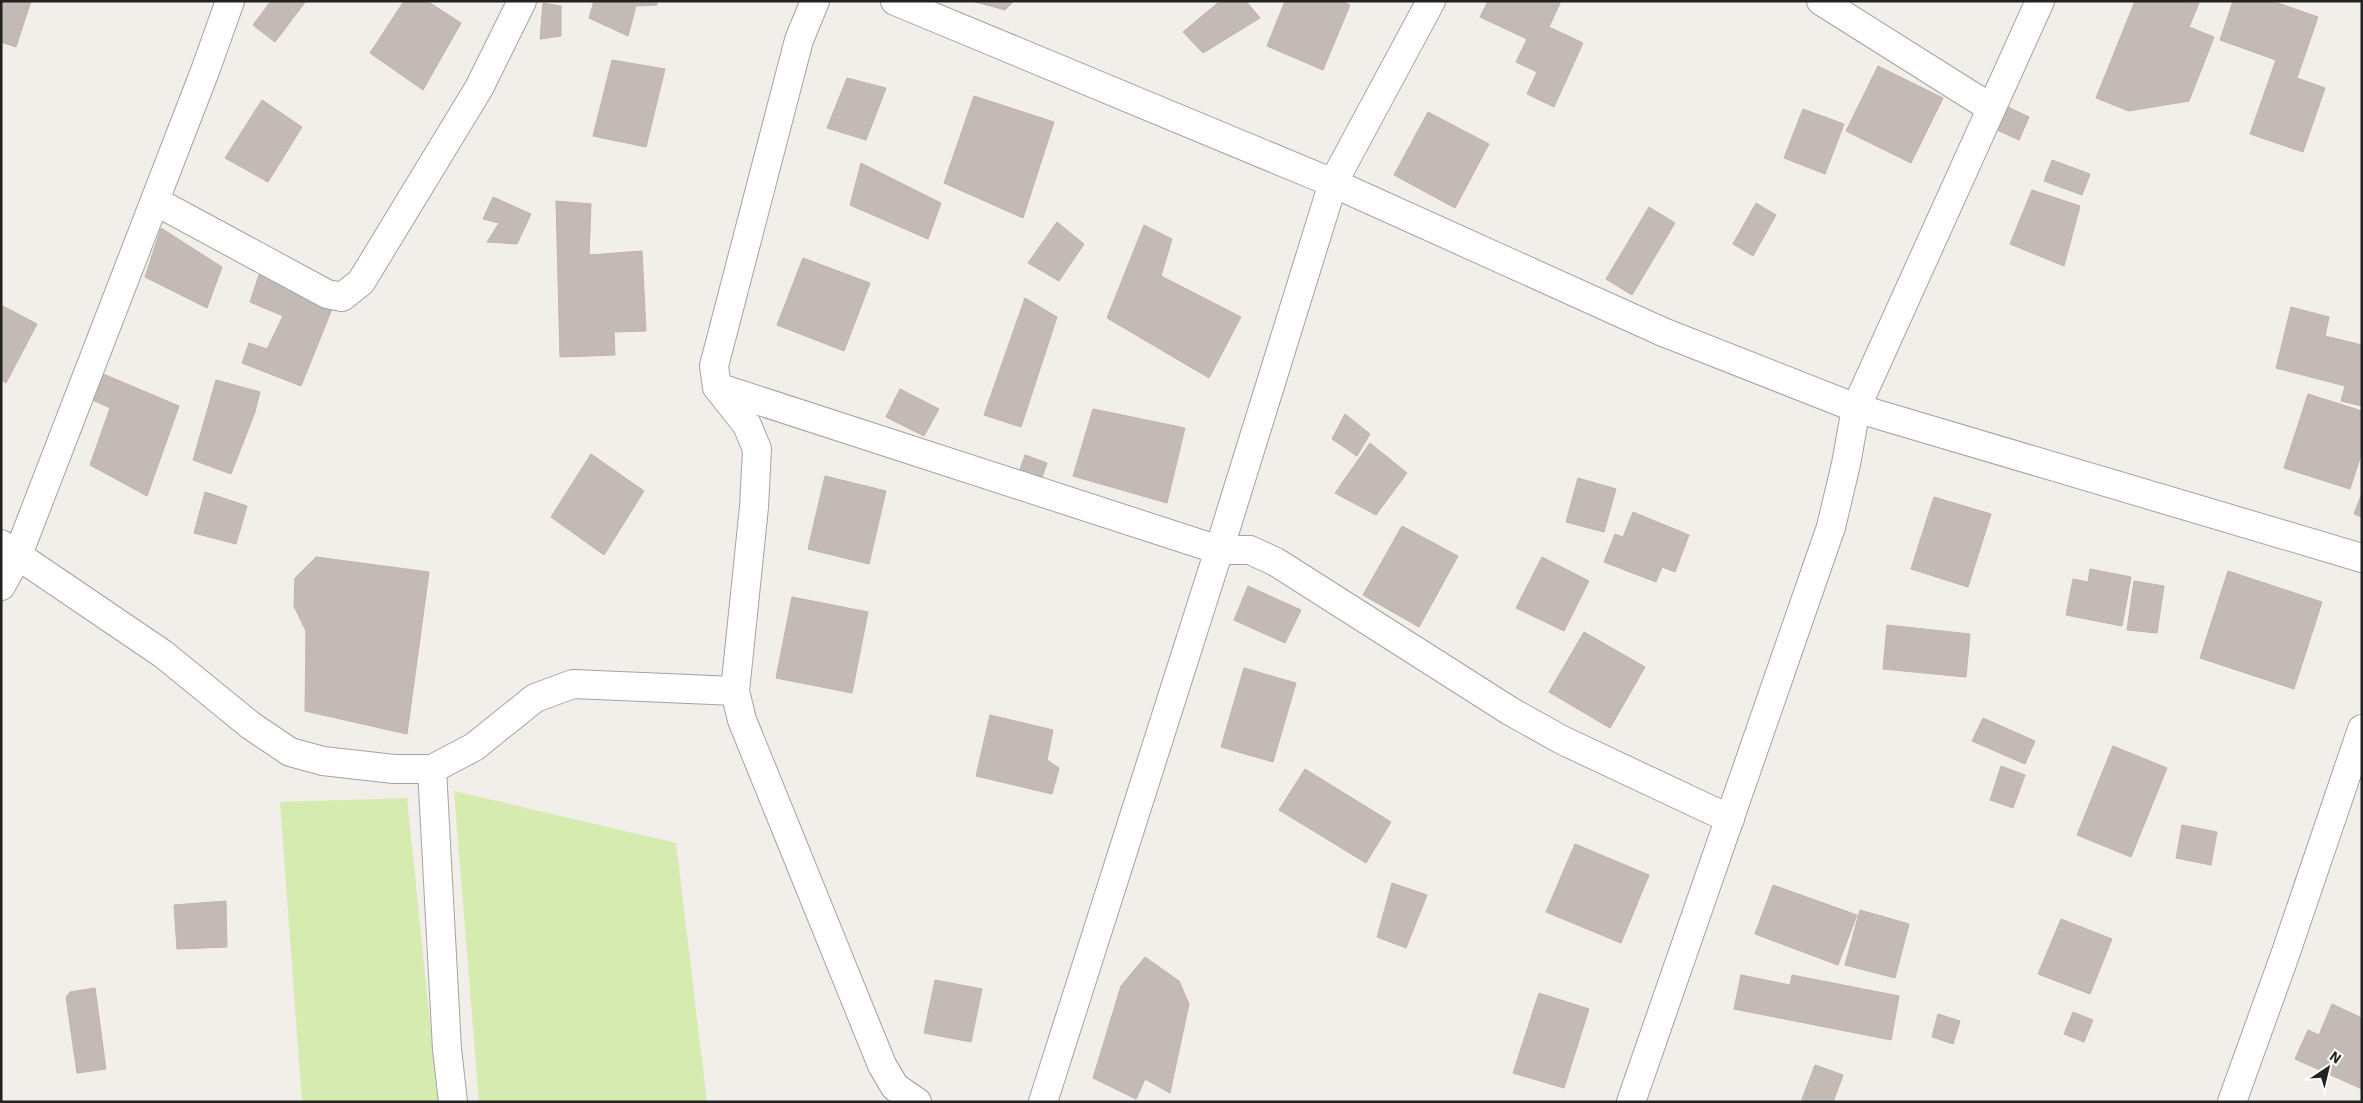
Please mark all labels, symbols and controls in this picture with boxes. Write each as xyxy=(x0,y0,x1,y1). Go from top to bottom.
north arrow xyxy=(2303,1043,2353,1093)
text: N xyxy=(2326,1047,2345,1068)

